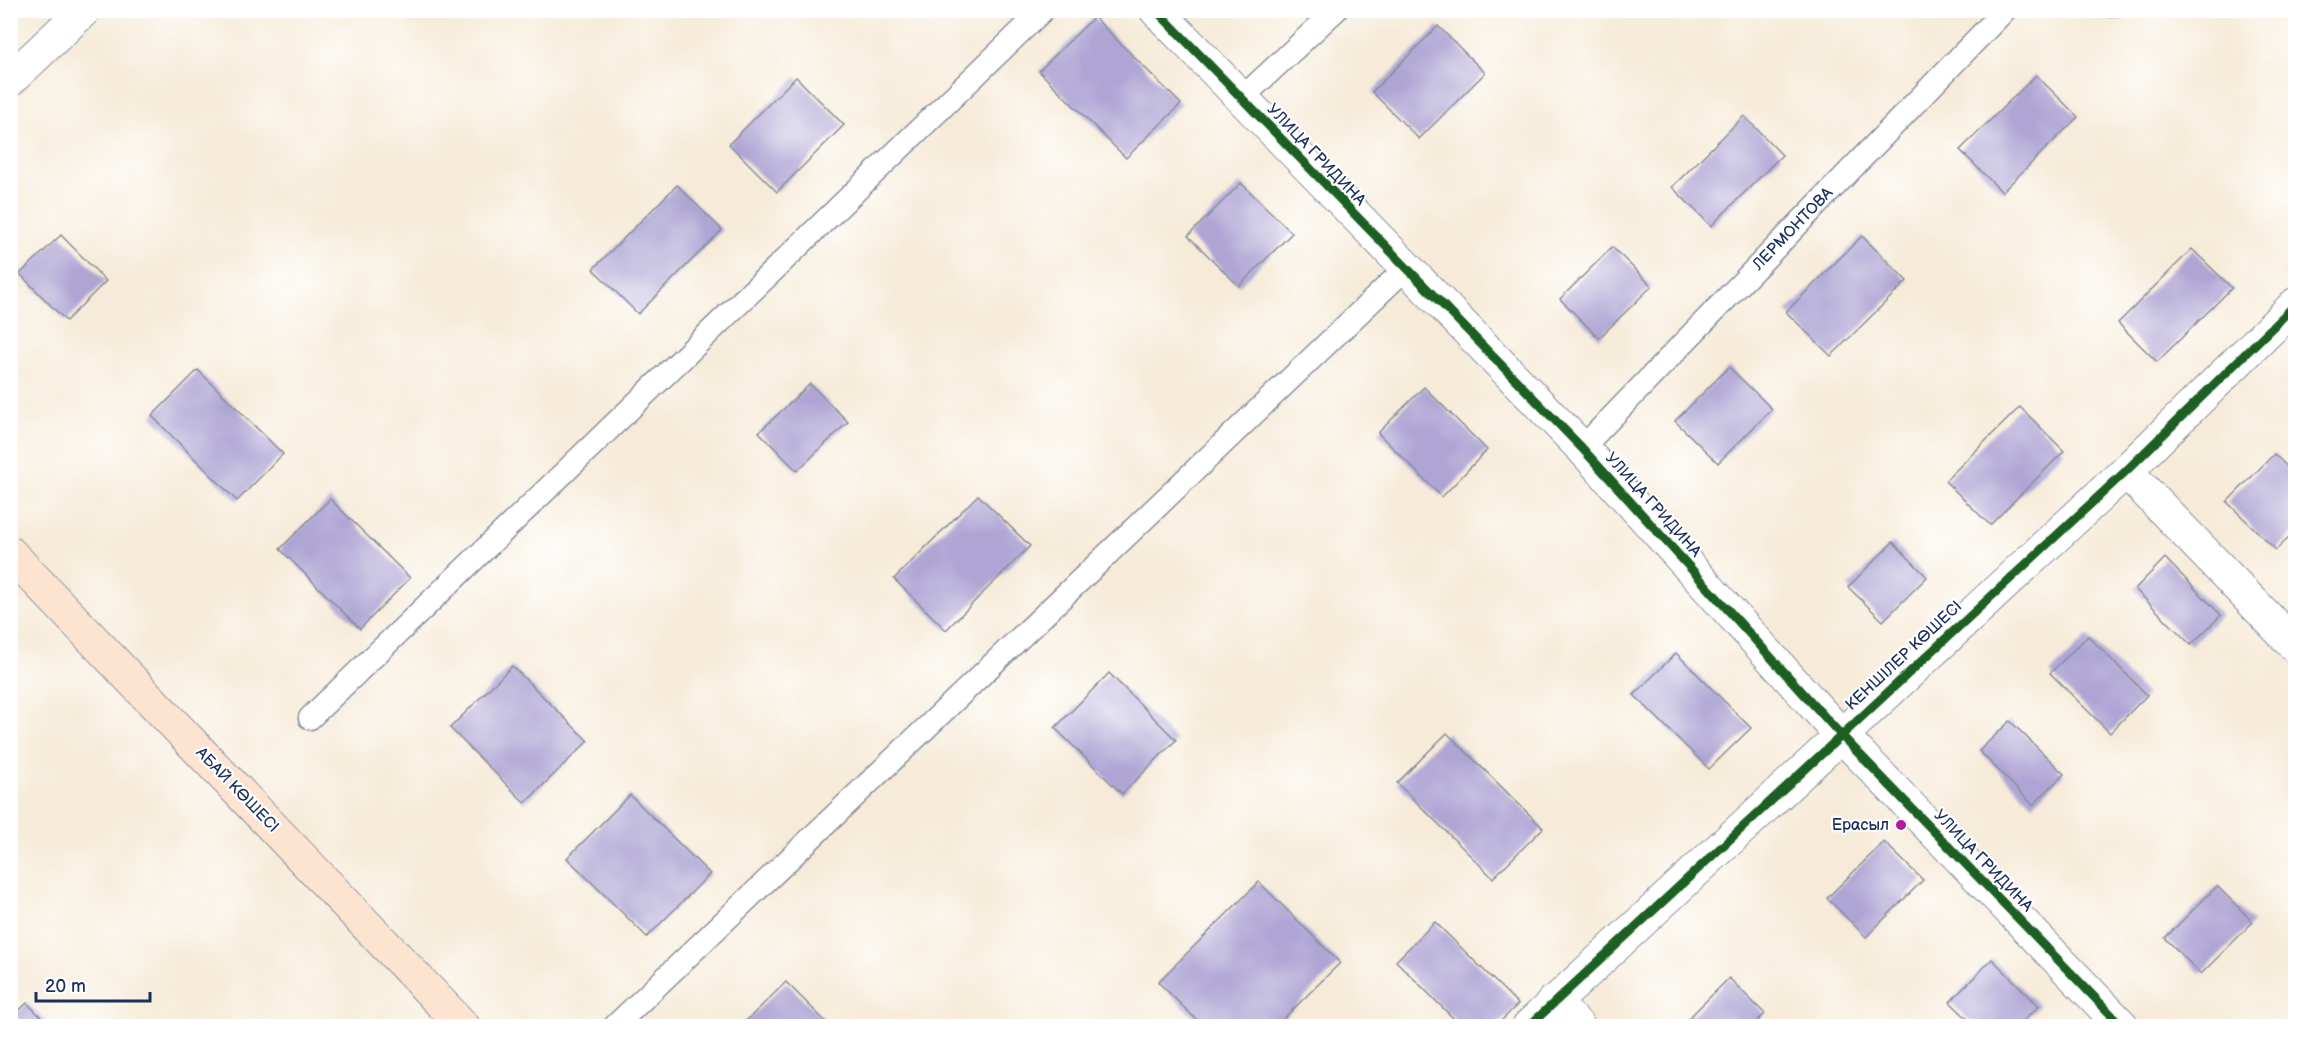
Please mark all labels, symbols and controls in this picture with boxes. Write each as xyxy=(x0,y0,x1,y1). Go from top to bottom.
street label: УЛИЦА ГРИДИНА xyxy=(1263,100,1370,210)
street label: ЛЕРМОНТОВА xyxy=(1748,184,1837,275)
street label: УЛИЦА ГРИДИНА xyxy=(1601,449,1705,561)
street label: КЕНШІЛЕР КӨШЕСІ xyxy=(1842,597,1966,715)
street label: АБАЙ КӨШЕСІ xyxy=(191,743,282,837)
street label: УЛИЦА ГРИДИНА xyxy=(1930,806,2037,916)
place label: Ерасыл xyxy=(1832,816,1889,835)
marker: Ерасыл xyxy=(1894,818,1908,832)
scale bar xyxy=(36,965,150,1003)
text: 20 m xyxy=(45,976,86,997)

